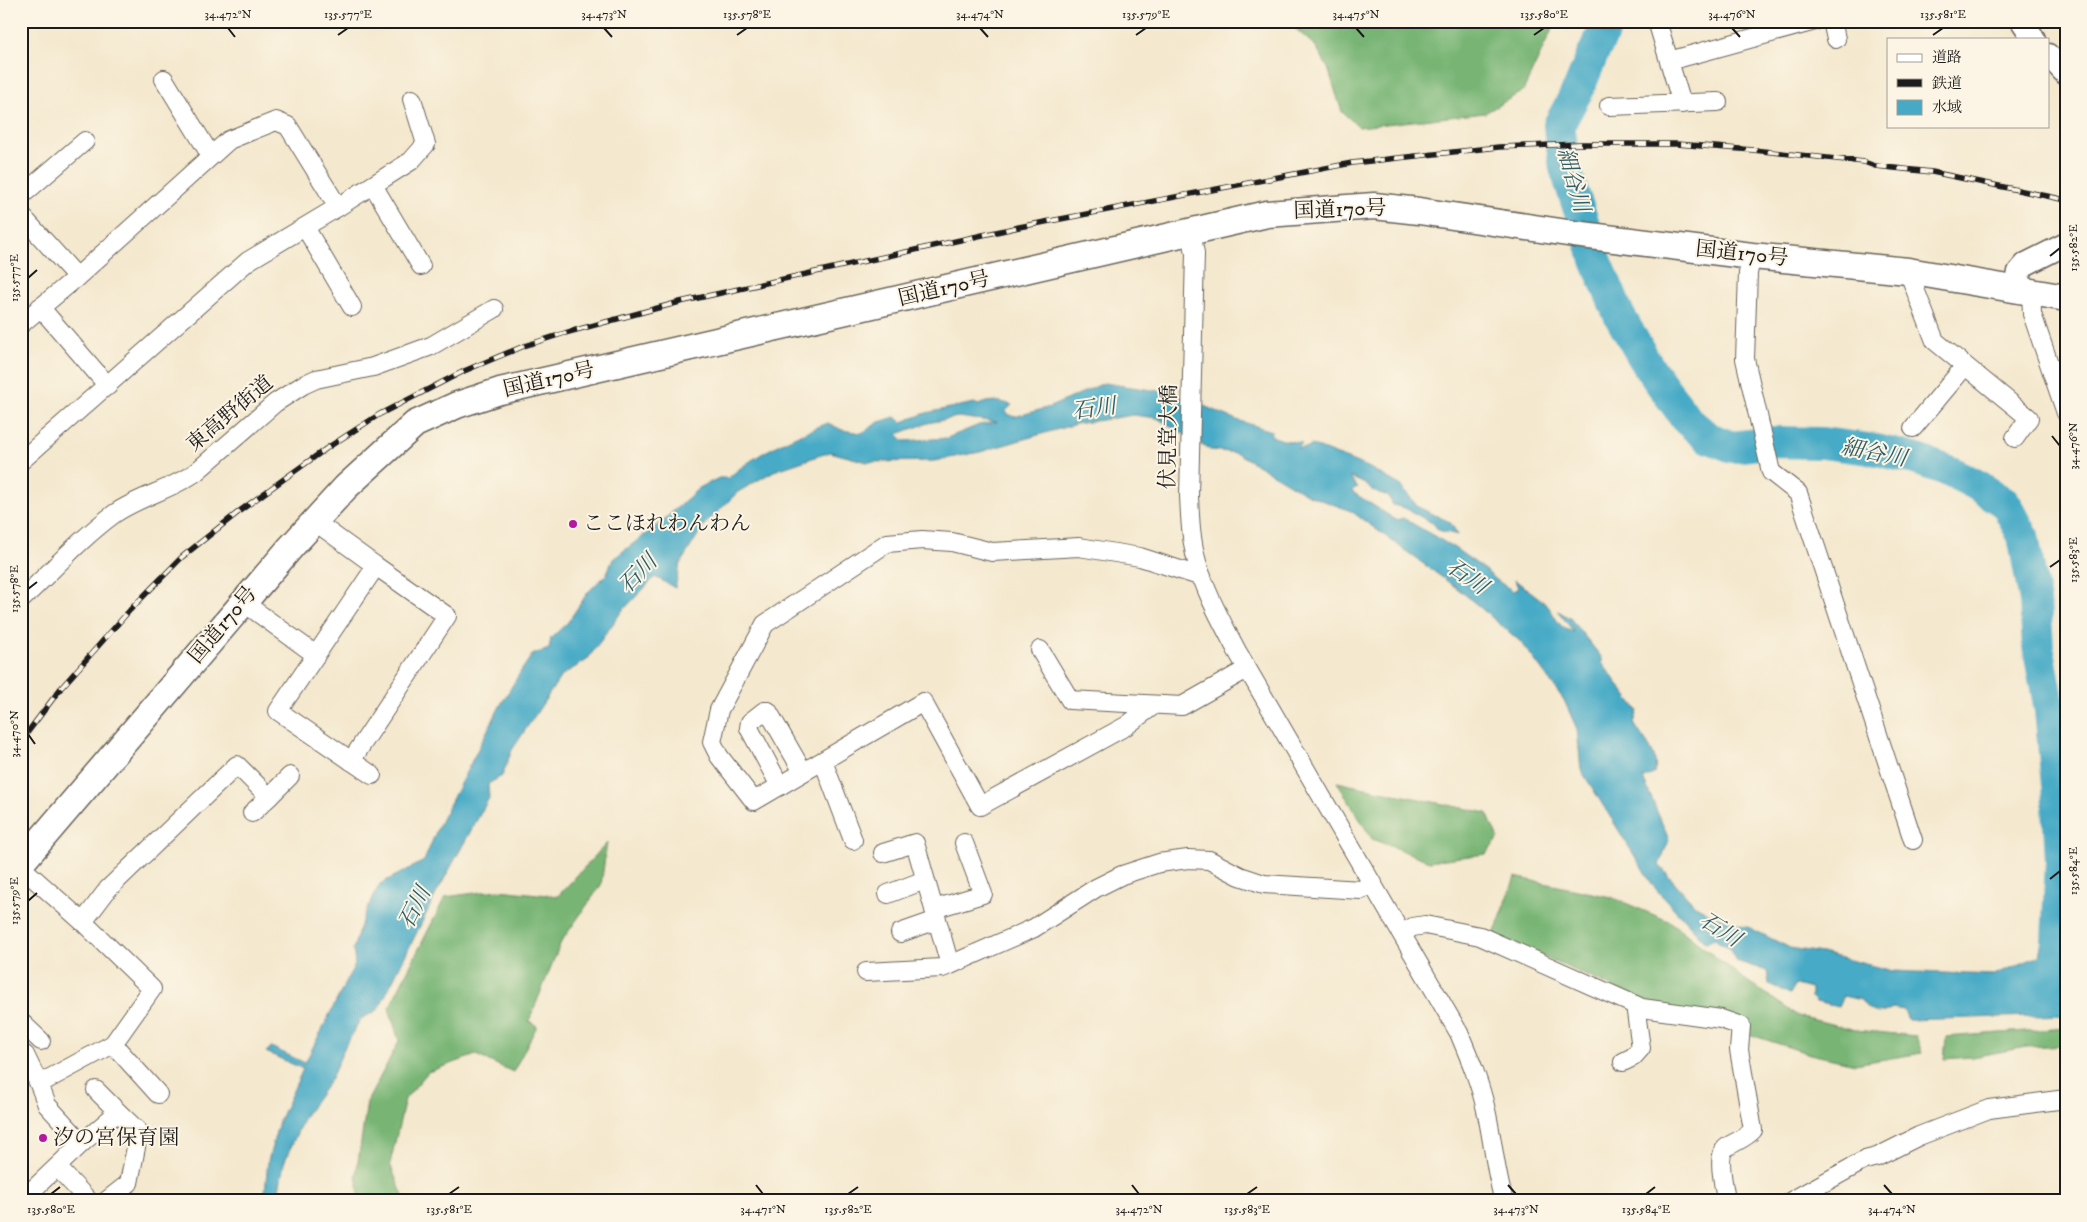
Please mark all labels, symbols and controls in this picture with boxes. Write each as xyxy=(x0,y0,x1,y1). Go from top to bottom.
text: 34.472°N xyxy=(204,7,252,22)
text: 135.577°E xyxy=(324,7,373,22)
text: 34.473°N xyxy=(581,7,627,22)
text: 135.578°E xyxy=(723,7,771,22)
text: 34.474°N xyxy=(956,7,1004,22)
text: 135.579°E xyxy=(1122,7,1170,22)
text: 34.475°N xyxy=(1332,7,1380,22)
text: 135.580°E xyxy=(1520,7,1568,22)
text: 34.476°N xyxy=(1708,7,1756,22)
text: 135.581°E xyxy=(1920,7,1966,22)
legend xyxy=(1887,38,2050,128)
text: 道路 xyxy=(1932,48,1962,67)
text: 鉄道 xyxy=(1932,74,1962,93)
text: 水域 xyxy=(1932,98,1962,117)
water label: 細谷川 xyxy=(1551,145,1596,217)
street label: 国道170号 xyxy=(1293,195,1387,225)
text: 135.582°E xyxy=(2066,224,2081,272)
street label: 国道170号 xyxy=(1694,236,1790,272)
text: 135.577°E xyxy=(7,253,22,302)
street label: 国道170号 xyxy=(896,266,992,312)
street label: 国道170号 xyxy=(501,357,597,403)
street label: 東高野街道 xyxy=(181,370,279,458)
street label: 伏見堂大橋 xyxy=(1155,384,1183,490)
water label: 石川 xyxy=(1070,392,1120,425)
text: 34.476°N xyxy=(2066,422,2081,470)
water label: 細谷川 xyxy=(1839,433,1911,473)
place label: ここほれわんわん xyxy=(583,511,751,537)
marker: ここほれわんわん xyxy=(567,518,579,530)
text: 135.583°E xyxy=(2066,537,2081,583)
water label: 石川 xyxy=(613,547,664,599)
water label: 石川 xyxy=(1441,553,1494,602)
text: 135.578°E xyxy=(7,565,22,613)
street label: 国道170号 xyxy=(183,581,263,669)
text: 34.470°N xyxy=(7,710,22,758)
text: 135.584°E xyxy=(2066,846,2081,895)
text: 135.579°E xyxy=(7,877,22,925)
water label: 石川 xyxy=(393,880,438,934)
water label: 石川 xyxy=(1694,907,1748,954)
place label: 汐の宮保育園 xyxy=(53,1125,179,1151)
marker: 汐の宮保育園 xyxy=(37,1132,49,1144)
text: 135.580°E xyxy=(27,1202,75,1217)
text: 135.581°E xyxy=(426,1202,472,1217)
text: 34.471°N xyxy=(740,1202,786,1217)
text: 135.582°E xyxy=(824,1202,872,1217)
text: 34.472°N xyxy=(1115,1202,1163,1217)
text: 135.583°E xyxy=(1224,1202,1270,1217)
text: 34.473°N xyxy=(1493,1202,1539,1217)
text: 135.584°E xyxy=(1622,1202,1671,1217)
text: 34.474°N xyxy=(1868,1202,1916,1217)

